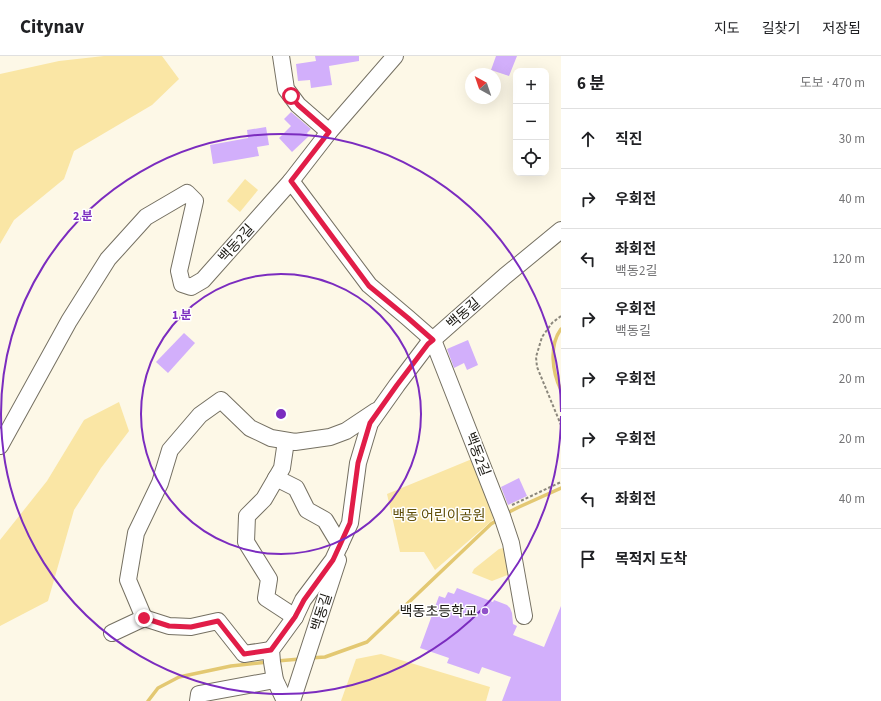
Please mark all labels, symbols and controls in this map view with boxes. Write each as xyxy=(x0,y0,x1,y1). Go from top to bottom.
text: Citynav xyxy=(20,14,84,41)
text: 지도 xyxy=(714,19,740,39)
text: 길찾기 xyxy=(762,19,800,39)
text: 저장됨 xyxy=(822,19,861,39)
north arrow xyxy=(465,68,501,104)
map controls xyxy=(513,68,549,176)
button: + xyxy=(513,68,549,104)
text: 6 분 xyxy=(577,72,605,96)
text: 도보 · 470 m xyxy=(800,74,865,92)
route start xyxy=(282,87,300,105)
button: − xyxy=(513,104,549,140)
icon: ahead xyxy=(577,128,599,150)
text: 직진 xyxy=(615,129,643,150)
text: 30 m xyxy=(839,130,865,148)
button: locate xyxy=(513,140,549,176)
icon: right xyxy=(577,188,599,210)
text: 우회전 xyxy=(615,189,656,210)
text: 40 m xyxy=(839,190,865,208)
text: 2 분 xyxy=(73,208,93,225)
street label: 백동2길 xyxy=(214,220,259,267)
text: 좌회전 xyxy=(615,239,656,260)
icon: left xyxy=(577,248,599,270)
text: 120 m xyxy=(832,250,865,268)
text: 백동2길 xyxy=(615,262,657,280)
street label: 백동길 xyxy=(443,294,485,334)
text: 우회전 xyxy=(615,299,656,320)
text: 1 분 xyxy=(172,307,192,324)
icon: right xyxy=(577,308,599,330)
text: 200 m xyxy=(832,310,865,328)
text: 백동길 xyxy=(615,322,651,340)
icon: right xyxy=(577,368,599,390)
text: 우회전 xyxy=(615,369,656,390)
text: 20 m xyxy=(839,370,865,388)
centre of rings xyxy=(274,407,288,421)
icon: right xyxy=(577,428,599,450)
street label: 백동2길 xyxy=(460,429,495,479)
text: 우회전 xyxy=(615,429,656,450)
text: 20 m xyxy=(839,430,865,448)
icon: left xyxy=(577,488,599,510)
text: 좌회전 xyxy=(615,489,656,510)
text: 40 m xyxy=(839,490,865,508)
park label: 백동 어린이공원 xyxy=(393,506,485,526)
icon: arrive xyxy=(577,548,599,570)
text: 목적지 도착 xyxy=(615,549,687,570)
street label: 백동길 xyxy=(306,591,337,634)
place label: 백동초등학교 xyxy=(400,602,477,622)
marker: 백동초등학교 xyxy=(480,606,490,616)
route end xyxy=(135,609,153,627)

